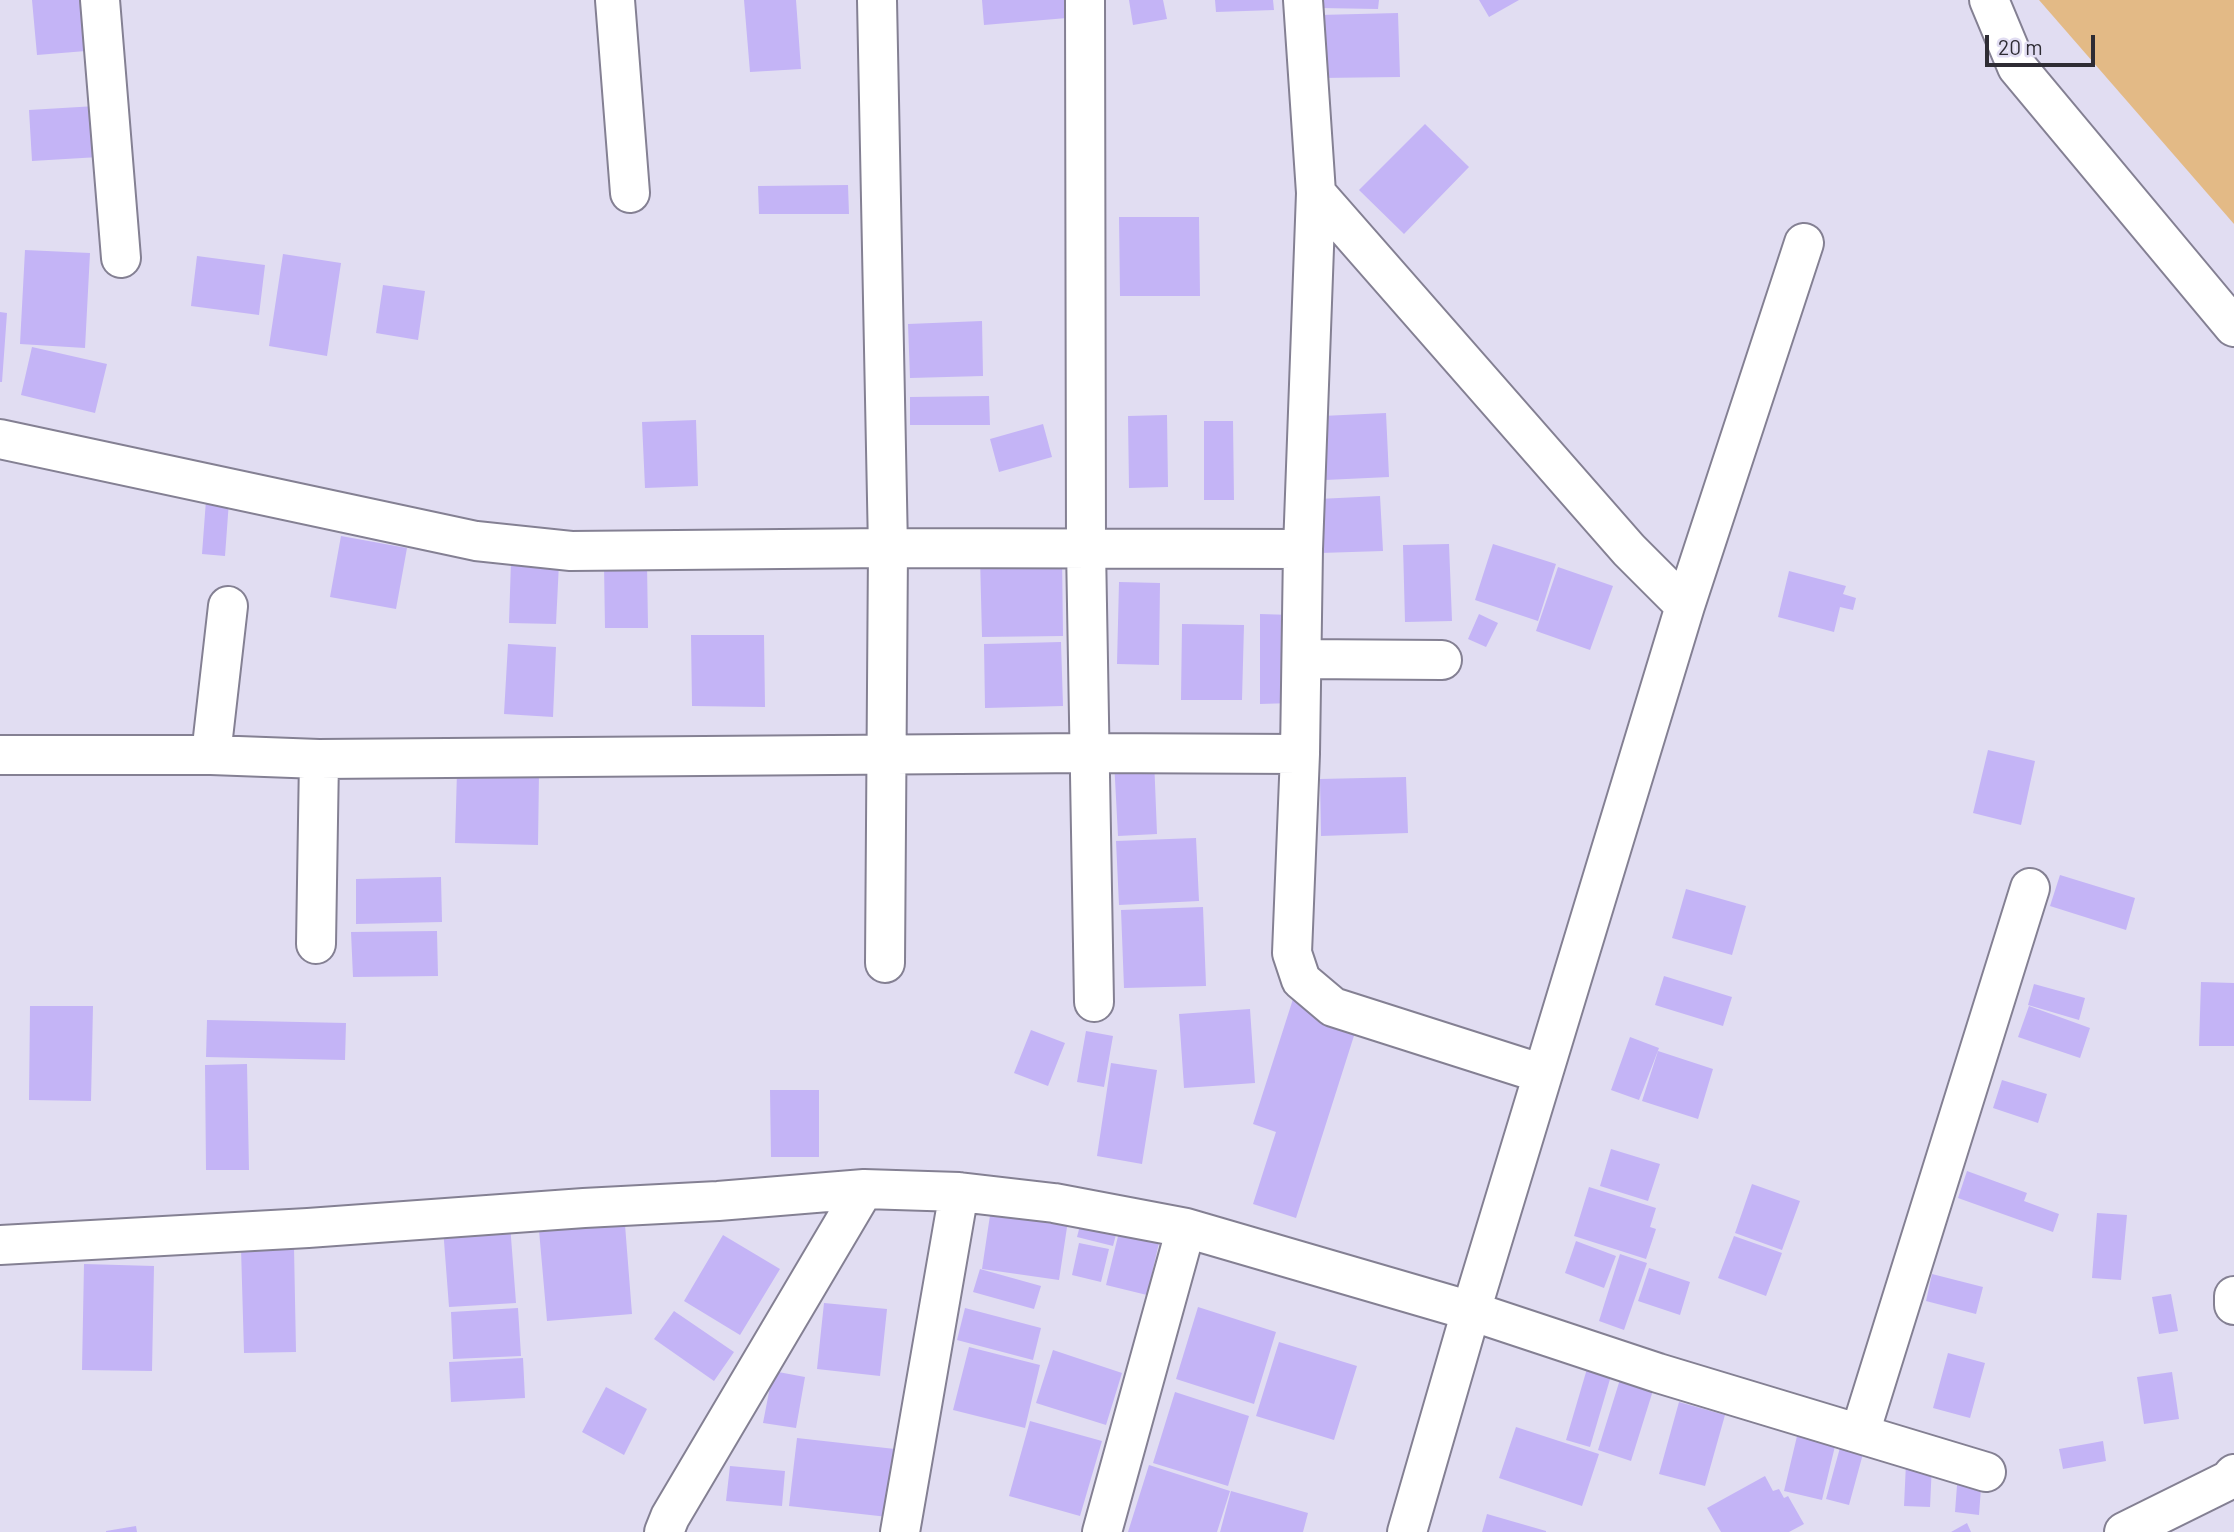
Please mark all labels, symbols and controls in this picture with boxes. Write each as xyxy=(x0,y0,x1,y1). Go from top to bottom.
scale bar xyxy=(1989,21,2099,65)
text: 20 m xyxy=(1998,34,2043,59)

